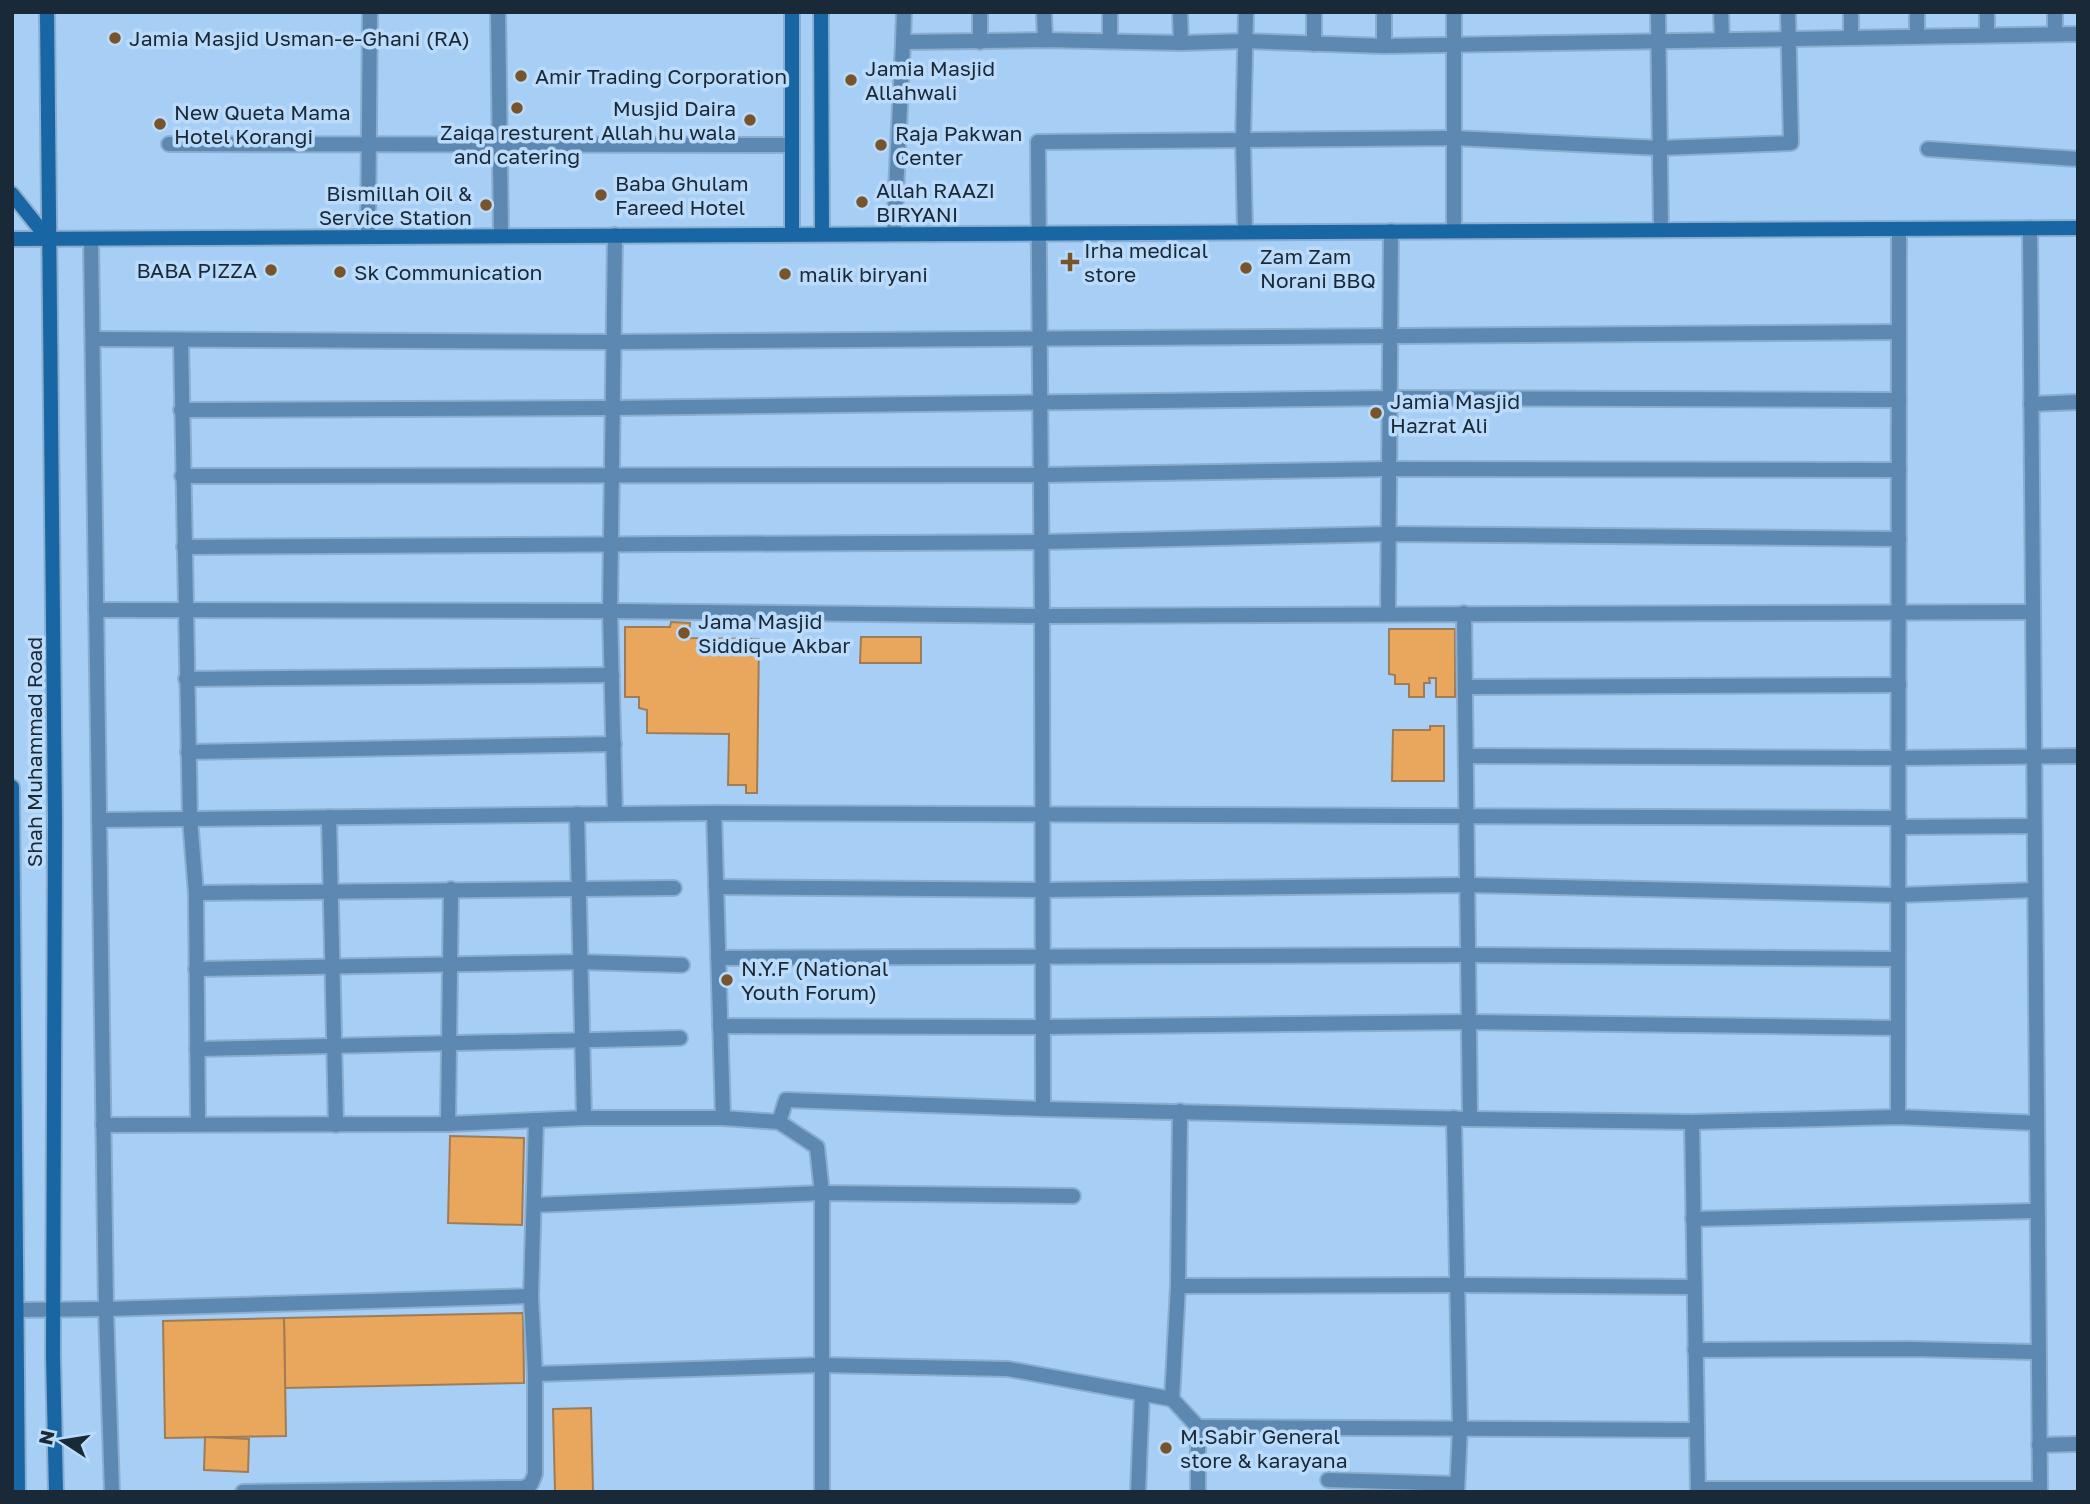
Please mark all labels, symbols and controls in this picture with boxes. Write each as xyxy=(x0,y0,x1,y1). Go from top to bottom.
place label: Jamia Masjid Usman-e-Ghani (RA) xyxy=(129,25,470,51)
marker: Jamia Masjid Usman-e-Ghani (RA) xyxy=(107,30,123,46)
place label: Jamia Masjid Allahwali xyxy=(865,55,995,105)
place label: Amir Trading Corporation xyxy=(535,63,787,89)
marker: Amir Trading Corporation xyxy=(513,68,529,84)
marker: Jamia Masjid Allahwali xyxy=(843,72,859,88)
place label: Musjid Daira Allah hu wala xyxy=(601,95,736,145)
place label: New Queta Mama Hotel Korangi xyxy=(174,99,351,149)
marker: Zaiqa resturent and catering xyxy=(509,100,525,116)
marker: Musjid Daira Allah hu wala xyxy=(742,112,758,128)
marker: New Queta Mama Hotel Korangi xyxy=(152,116,168,132)
place label: Zaiqa resturent and catering xyxy=(440,119,594,169)
place label: Raja Pakwan Center xyxy=(895,120,1023,170)
marker: Raja Pakwan Center xyxy=(873,137,889,153)
place label: Baba Ghulam Fareed Hotel xyxy=(615,170,749,220)
place label: Allah RAAZI BIRYANI xyxy=(876,177,995,227)
place label: Bismillah Oil & Service Station xyxy=(319,180,472,230)
marker: Baba Ghulam Fareed Hotel xyxy=(593,187,609,203)
marker: Allah RAAZI BIRYANI xyxy=(854,194,870,210)
marker: Bismillah Oil & Service Station xyxy=(478,197,494,213)
place label: Irha medical store xyxy=(1084,237,1208,287)
place label: Zam Zam Norani BBQ xyxy=(1260,243,1376,293)
marker: Irha medical store xyxy=(1062,254,1078,270)
place label: BABA PIZZA xyxy=(136,257,257,283)
place label: Sk Communication xyxy=(354,259,543,285)
marker: Zam Zam Norani BBQ xyxy=(1238,260,1254,276)
place label: malik biryani xyxy=(799,261,928,287)
marker: BABA PIZZA xyxy=(263,262,279,278)
marker: Sk Communication xyxy=(332,264,348,280)
marker: malik biryani xyxy=(777,266,793,282)
place label: Jamia Masjid Hazrat Ali xyxy=(1390,388,1520,438)
marker: Jamia Masjid Hazrat Ali xyxy=(1368,405,1384,421)
place label: Jama Masjid Siddique Akbar xyxy=(698,608,850,658)
marker: Jama Masjid Siddique Akbar xyxy=(676,625,692,641)
street label: Shah Muhammad Road xyxy=(21,637,47,867)
place label: N.Y.F (National Youth Forum) xyxy=(741,955,888,1005)
marker: N.Y.F (National Youth Forum) xyxy=(719,972,735,988)
north arrow xyxy=(28,1406,98,1476)
place label: M.Sabir General store & karayana xyxy=(1180,1423,1348,1473)
text: N xyxy=(33,1428,59,1447)
marker: M.Sabir General store & karayana xyxy=(1158,1440,1174,1456)

